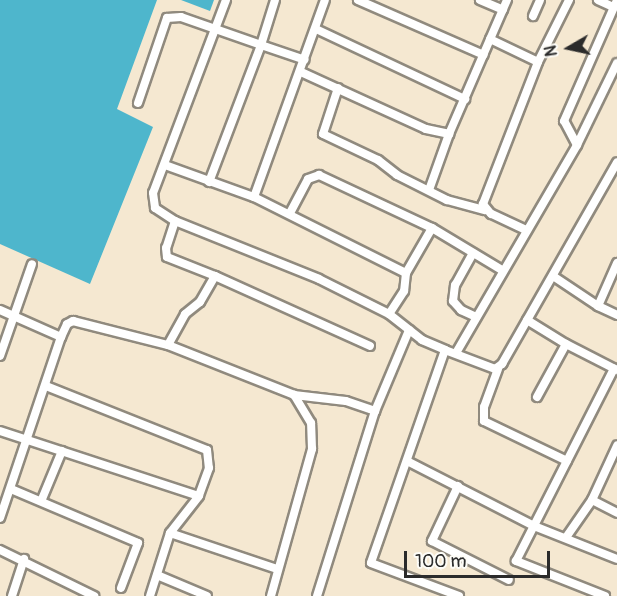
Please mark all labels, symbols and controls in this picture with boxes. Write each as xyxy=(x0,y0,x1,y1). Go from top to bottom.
north arrow xyxy=(539,18,599,78)
text: N xyxy=(540,44,562,58)
scale bar xyxy=(407,539,552,577)
text: 100 m xyxy=(415,550,467,573)

